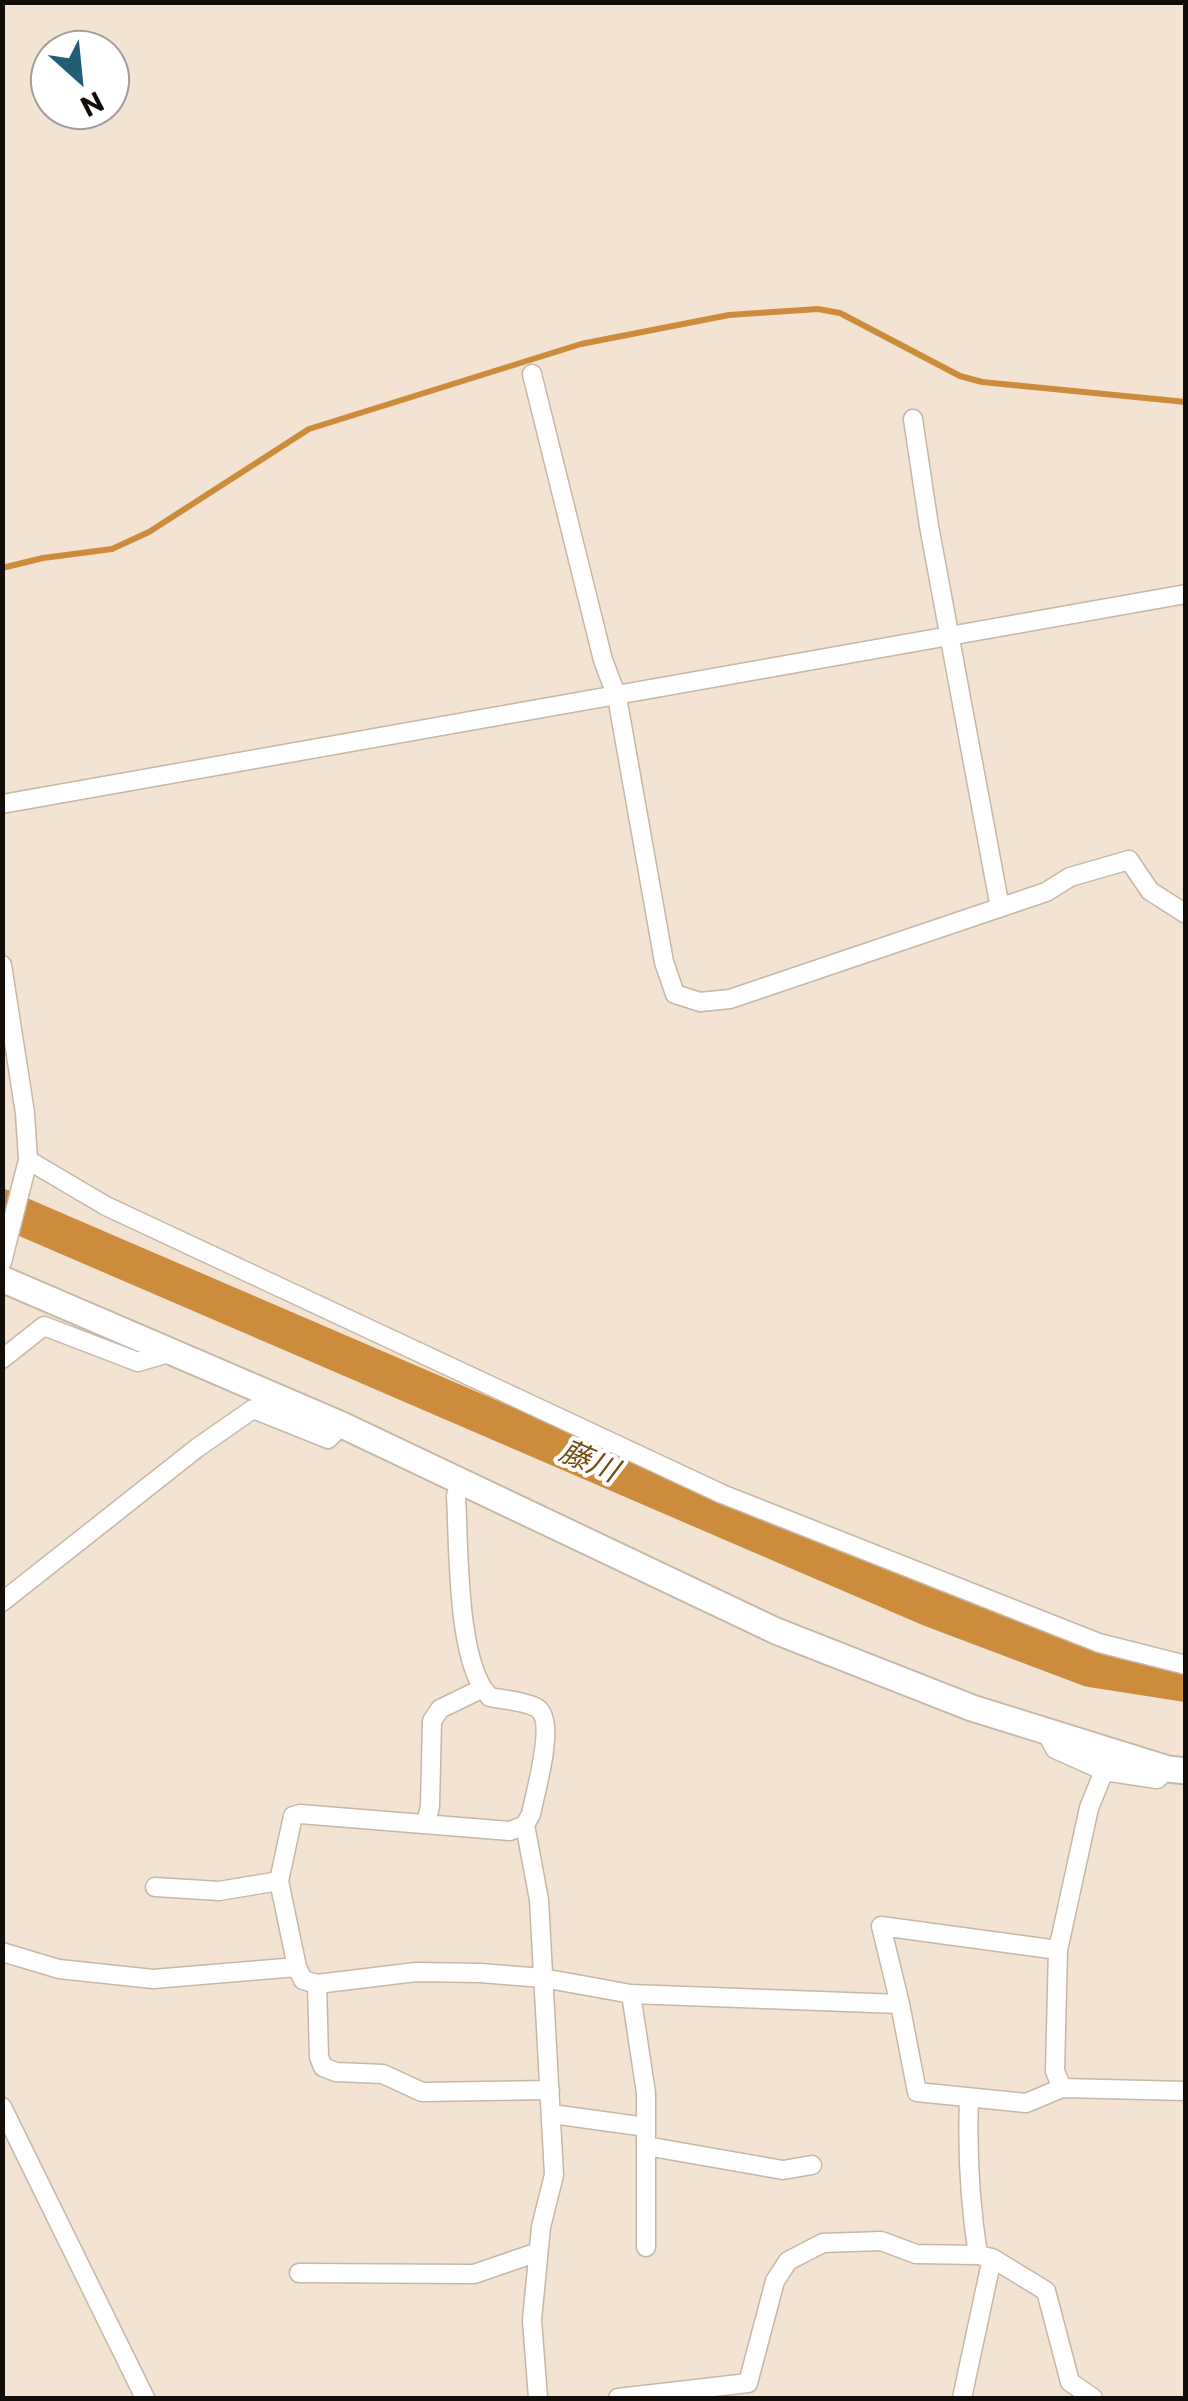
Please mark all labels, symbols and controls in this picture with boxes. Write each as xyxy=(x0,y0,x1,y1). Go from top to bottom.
north arrow xyxy=(30,30,130,130)
text: N xyxy=(76,85,110,125)
water label: 藤川 xyxy=(554,1433,624,1489)

